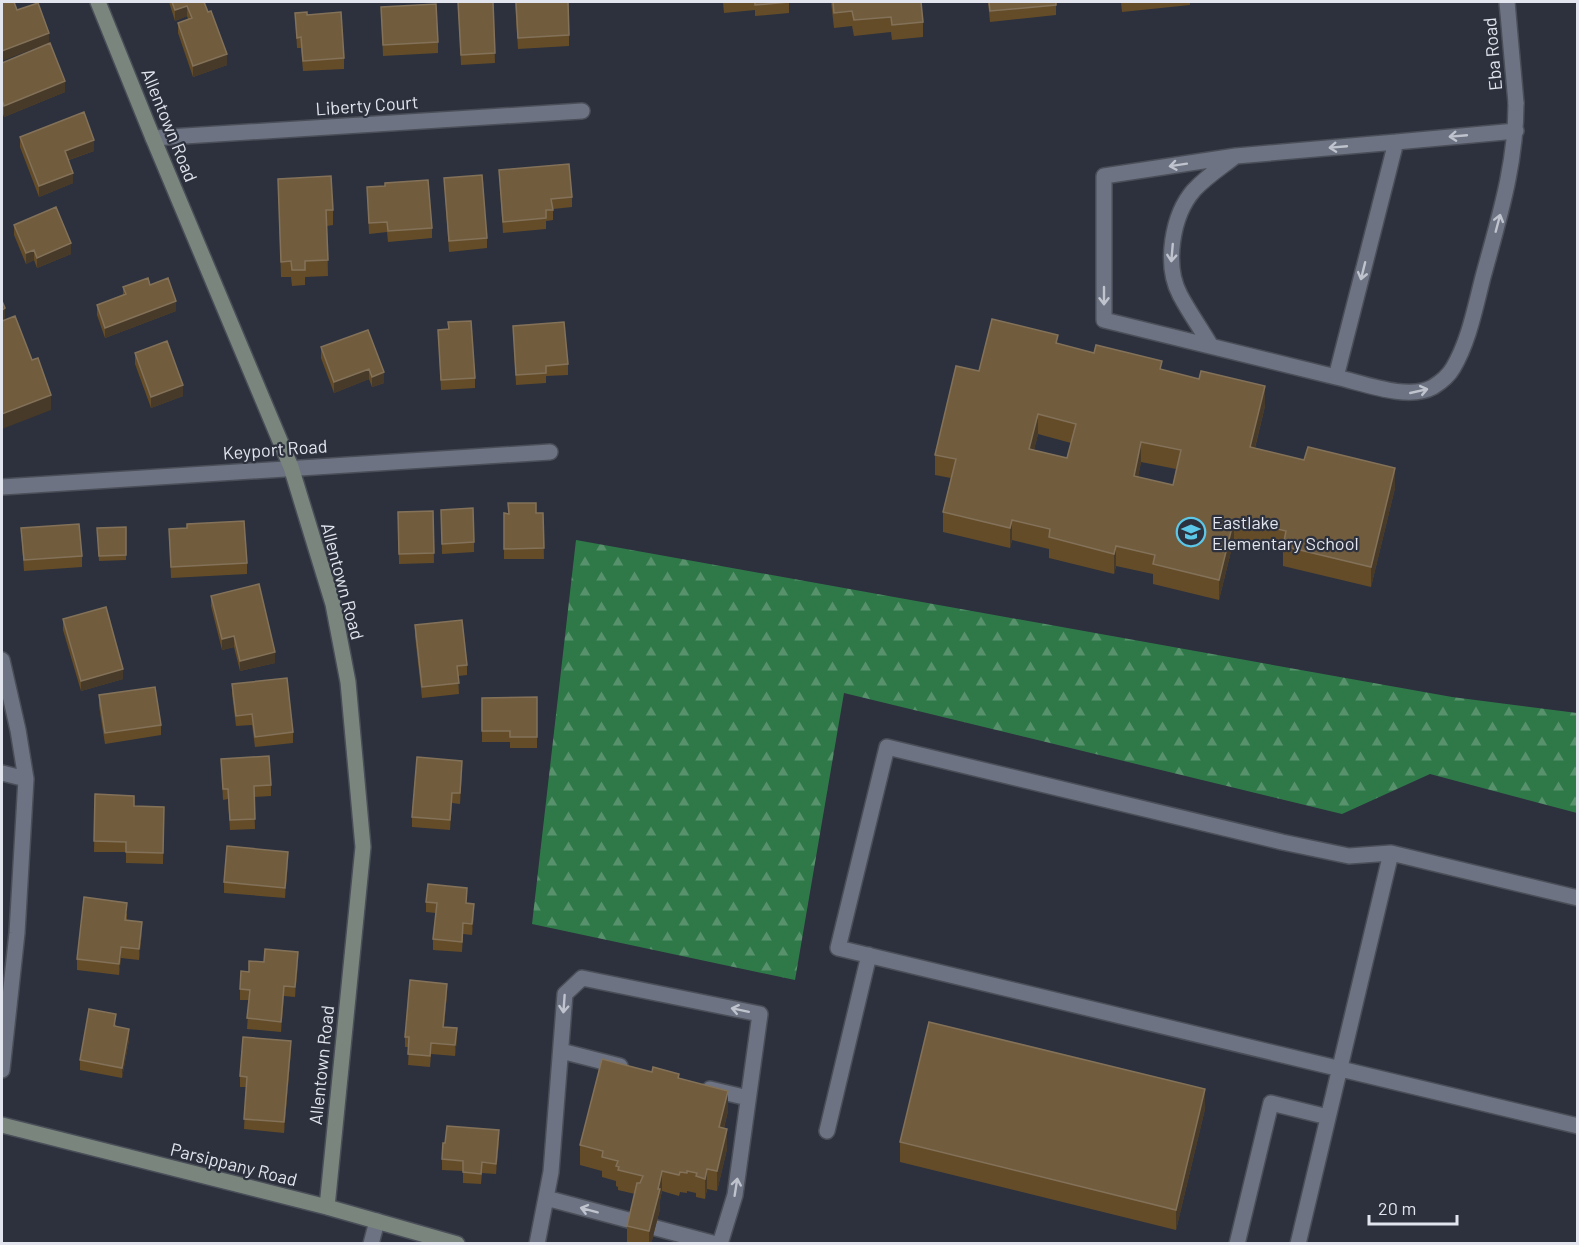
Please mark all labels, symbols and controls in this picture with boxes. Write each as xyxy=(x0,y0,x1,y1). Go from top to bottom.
street label: Eba Road xyxy=(1478,17,1506,91)
street label: Allentown Road xyxy=(137,65,203,185)
street label: Liberty Court xyxy=(315,90,419,120)
one-way arrow xyxy=(1448,131,1468,142)
one-way arrow xyxy=(1328,141,1348,152)
one-way arrow xyxy=(1168,159,1188,170)
one-way arrow xyxy=(1492,213,1504,232)
one-way arrow xyxy=(1167,242,1178,262)
one-way arrow xyxy=(1357,261,1368,280)
one-way arrow xyxy=(1098,285,1110,305)
one-way arrow xyxy=(1409,384,1428,396)
street label: Keyport Road xyxy=(222,434,328,464)
place label: Eastlake Elementary School xyxy=(1212,511,1359,554)
school or university icon: Eastlake Elementary School xyxy=(1175,516,1207,548)
street label: Allentown Road xyxy=(317,520,369,642)
one-way arrow xyxy=(559,994,570,1014)
street label: Allentown Road xyxy=(304,1004,338,1126)
one-way arrow xyxy=(731,1004,750,1015)
street label: Parsippany Road xyxy=(168,1138,300,1190)
one-way arrow xyxy=(730,1178,741,1198)
scale bar xyxy=(1369,1188,1458,1226)
text: 20 m xyxy=(1378,1197,1416,1219)
one-way arrow xyxy=(580,1203,599,1215)

